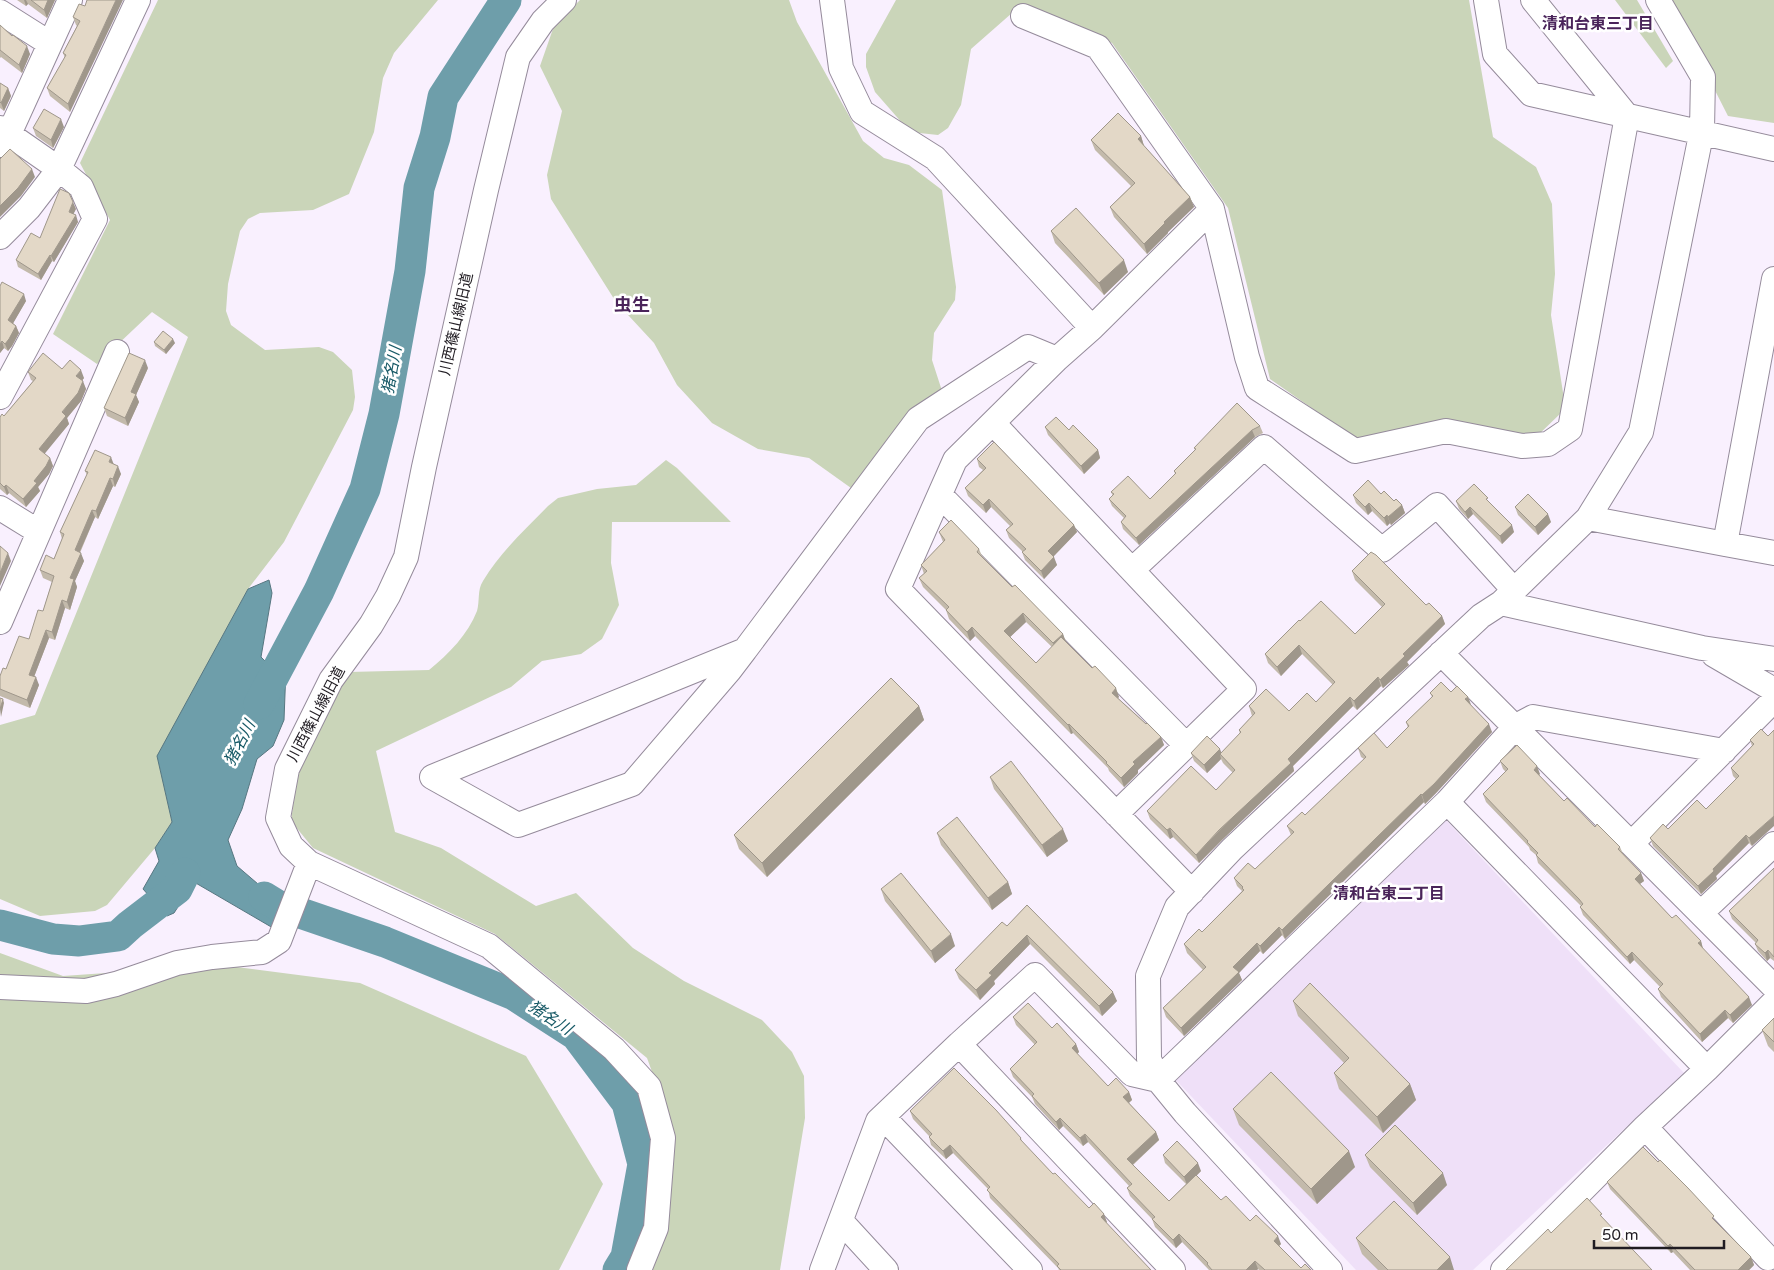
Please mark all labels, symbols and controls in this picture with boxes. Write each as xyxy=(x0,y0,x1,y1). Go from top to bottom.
district label: 清和台東三丁目 xyxy=(1542,14,1654,34)
street label: 川西篠山線旧道 xyxy=(435,271,477,377)
district label: 虫生 xyxy=(614,294,650,316)
water label: 猪名川 xyxy=(378,343,406,395)
street label: 川西篠山線旧道 xyxy=(283,663,349,765)
water label: 猪名川 xyxy=(220,715,261,769)
district label: 清和台東二丁目 xyxy=(1333,884,1445,904)
water label: 猪名川 xyxy=(524,997,577,1041)
scale bar xyxy=(1594,1218,1724,1250)
text: 50 m xyxy=(1602,1226,1639,1244)

